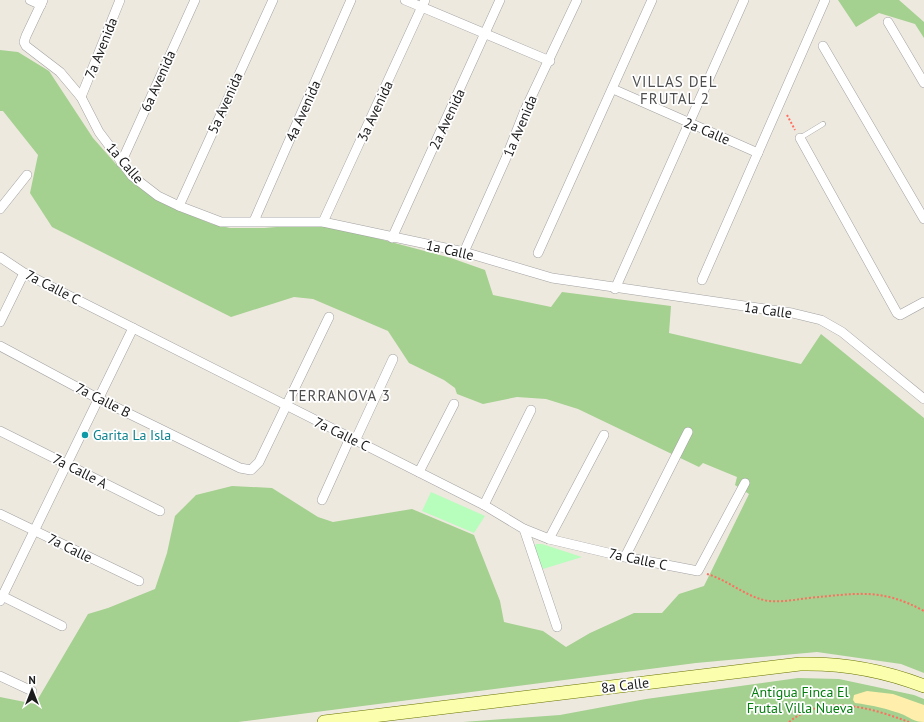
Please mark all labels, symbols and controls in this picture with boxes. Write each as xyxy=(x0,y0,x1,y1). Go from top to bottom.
street label: 7a Avenida xyxy=(81,15,121,81)
street label: 6a Avenida xyxy=(137,48,179,114)
street label: 5a Avenida xyxy=(204,70,246,136)
district label: VILLAS DEL FRUTAL 2 xyxy=(632,72,717,108)
street label: 4a Avenida xyxy=(282,78,324,144)
street label: 3a Avenida xyxy=(353,78,397,144)
street label: 2a Avenida xyxy=(425,86,469,152)
street label: 1a Avenida xyxy=(499,92,541,160)
street label: 2a Calle xyxy=(681,113,733,149)
street label: 1a Calle xyxy=(102,139,148,187)
street label: 1a Calle xyxy=(424,236,476,264)
street label: 7a Calle C xyxy=(22,265,84,309)
street label: 1a Calle xyxy=(743,298,793,322)
street label: 7a Calle B xyxy=(72,378,134,422)
district label: TERRANOVA 3 xyxy=(289,386,391,405)
street label: 7a Calle C xyxy=(311,413,373,455)
place label: Garita La Isla xyxy=(93,426,171,444)
marker: Garita La Isla xyxy=(80,430,90,440)
street label: 7a Calle A xyxy=(50,450,111,493)
street label: 7a Calle xyxy=(45,529,95,567)
street label: 7a Calle C xyxy=(607,544,669,574)
north arrow xyxy=(12,670,52,710)
text: N xyxy=(28,673,36,687)
street label: 8a Calle xyxy=(600,673,650,697)
park label: Antigua Finca El Frutal Villa Nueva xyxy=(747,683,853,717)

